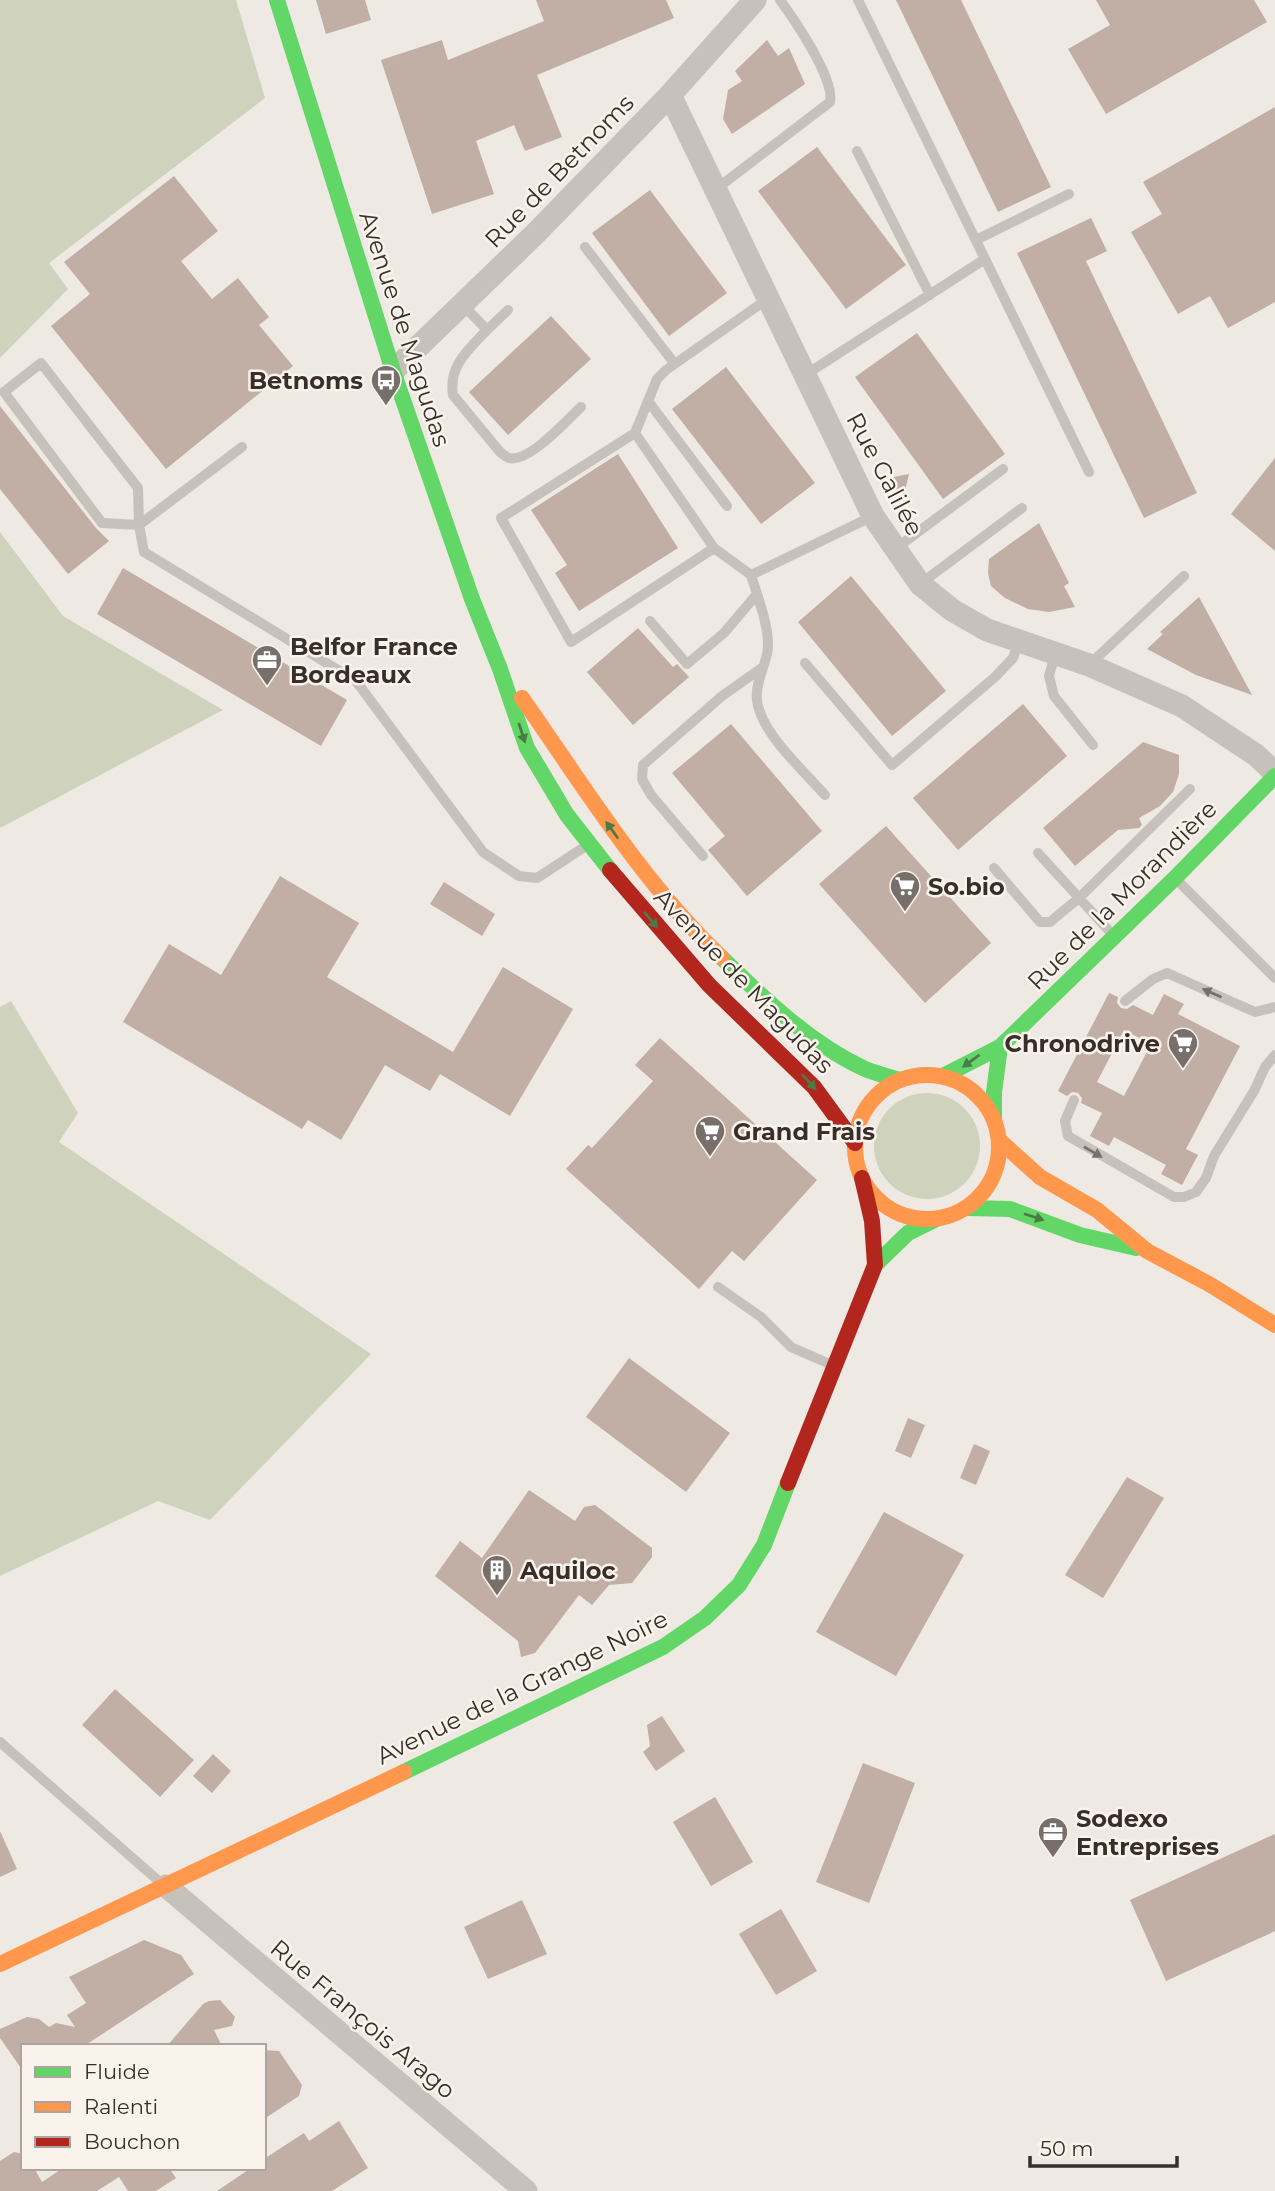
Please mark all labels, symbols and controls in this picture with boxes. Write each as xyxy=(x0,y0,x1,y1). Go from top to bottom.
street label: Rue de Betnoms xyxy=(478,88,640,254)
street label: Avenue de Magudas xyxy=(353,208,457,450)
bus stop icon: Betnoms xyxy=(369,363,403,407)
place label: Betnoms xyxy=(249,366,363,395)
street label: Rue Galilée xyxy=(840,407,930,541)
place label: Belfor France Bordeaux xyxy=(290,632,458,689)
office icon: Belfor France Bordeaux xyxy=(250,643,284,687)
one-way arrow xyxy=(517,723,528,744)
street label: Rue de la Morandière xyxy=(1021,794,1223,996)
one-way arrow xyxy=(605,820,619,839)
supermarket icon: So.bio xyxy=(888,869,922,913)
place label: So.bio xyxy=(928,872,1005,901)
street label: Avenue de Magudas xyxy=(648,883,840,1079)
one-way arrow xyxy=(643,911,658,928)
one-way arrow xyxy=(1201,987,1222,998)
supermarket icon: Chronodrive xyxy=(1166,1026,1200,1070)
place label: Chronodrive xyxy=(1005,1029,1160,1058)
one-way arrow xyxy=(963,1054,981,1069)
one-way arrow xyxy=(801,1073,817,1090)
supermarket icon: Grand Frais xyxy=(693,1114,727,1158)
place label: Grand Frais xyxy=(733,1117,875,1146)
one-way arrow xyxy=(1083,1146,1103,1158)
one-way arrow xyxy=(1024,1212,1045,1222)
building icon: Aquiloc xyxy=(480,1553,514,1597)
place label: Aquiloc xyxy=(519,1556,616,1585)
street label: Avenue de la Grange Noire xyxy=(372,1604,672,1770)
place label: Sodexo Entreprises xyxy=(1076,1804,1219,1861)
office icon: Sodexo Entreprises xyxy=(1036,1815,1070,1859)
street label: Rue François Arago xyxy=(265,1933,461,2105)
legend xyxy=(21,2044,266,2170)
text: Fluide xyxy=(84,2059,150,2084)
text: Ralenti xyxy=(84,2094,158,2119)
scale bar xyxy=(1030,2124,1177,2168)
text: Bouchon xyxy=(84,2129,180,2154)
text: 50 m xyxy=(1040,2136,1094,2161)

